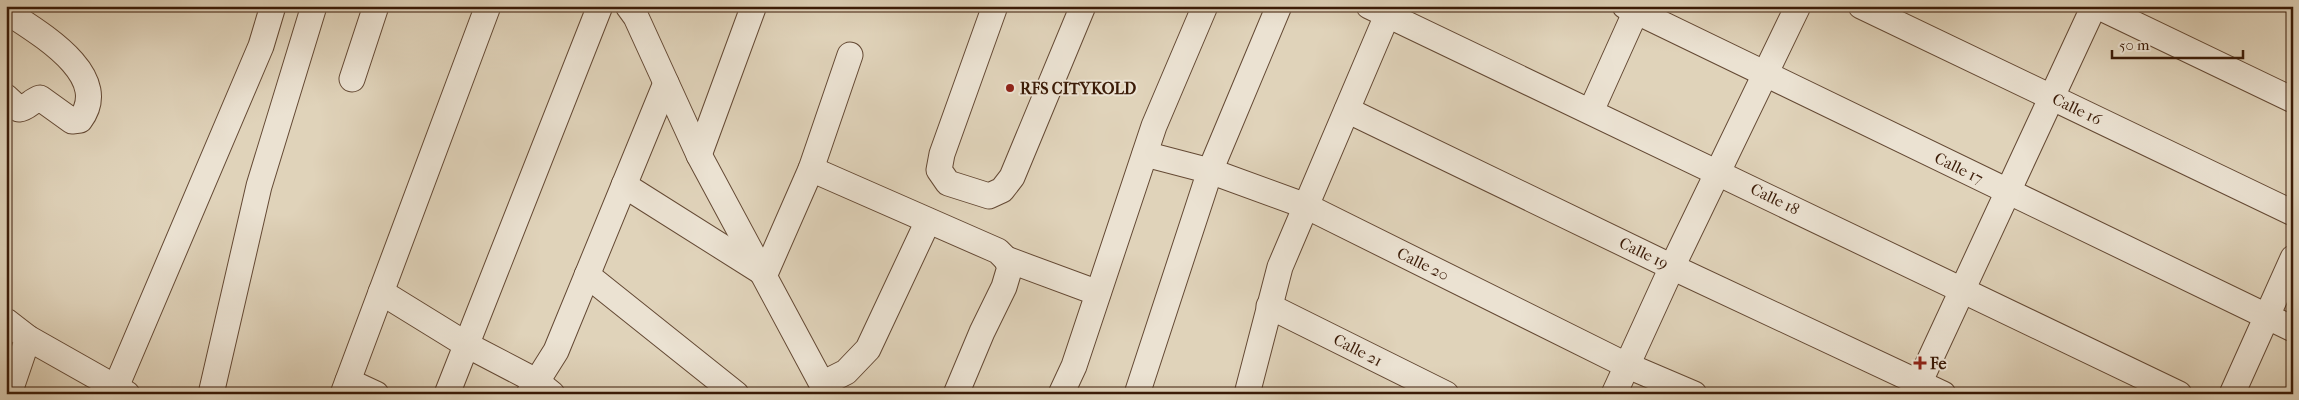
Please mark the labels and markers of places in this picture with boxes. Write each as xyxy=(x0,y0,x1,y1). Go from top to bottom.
place label: RFS CITYKOLD xyxy=(1020,79,1136,98)
marker: RFS CITYKOLD xyxy=(1004,82,1016,94)
place label: Fe xyxy=(1929,354,1947,373)
marker: Fe xyxy=(1914,357,1926,369)

